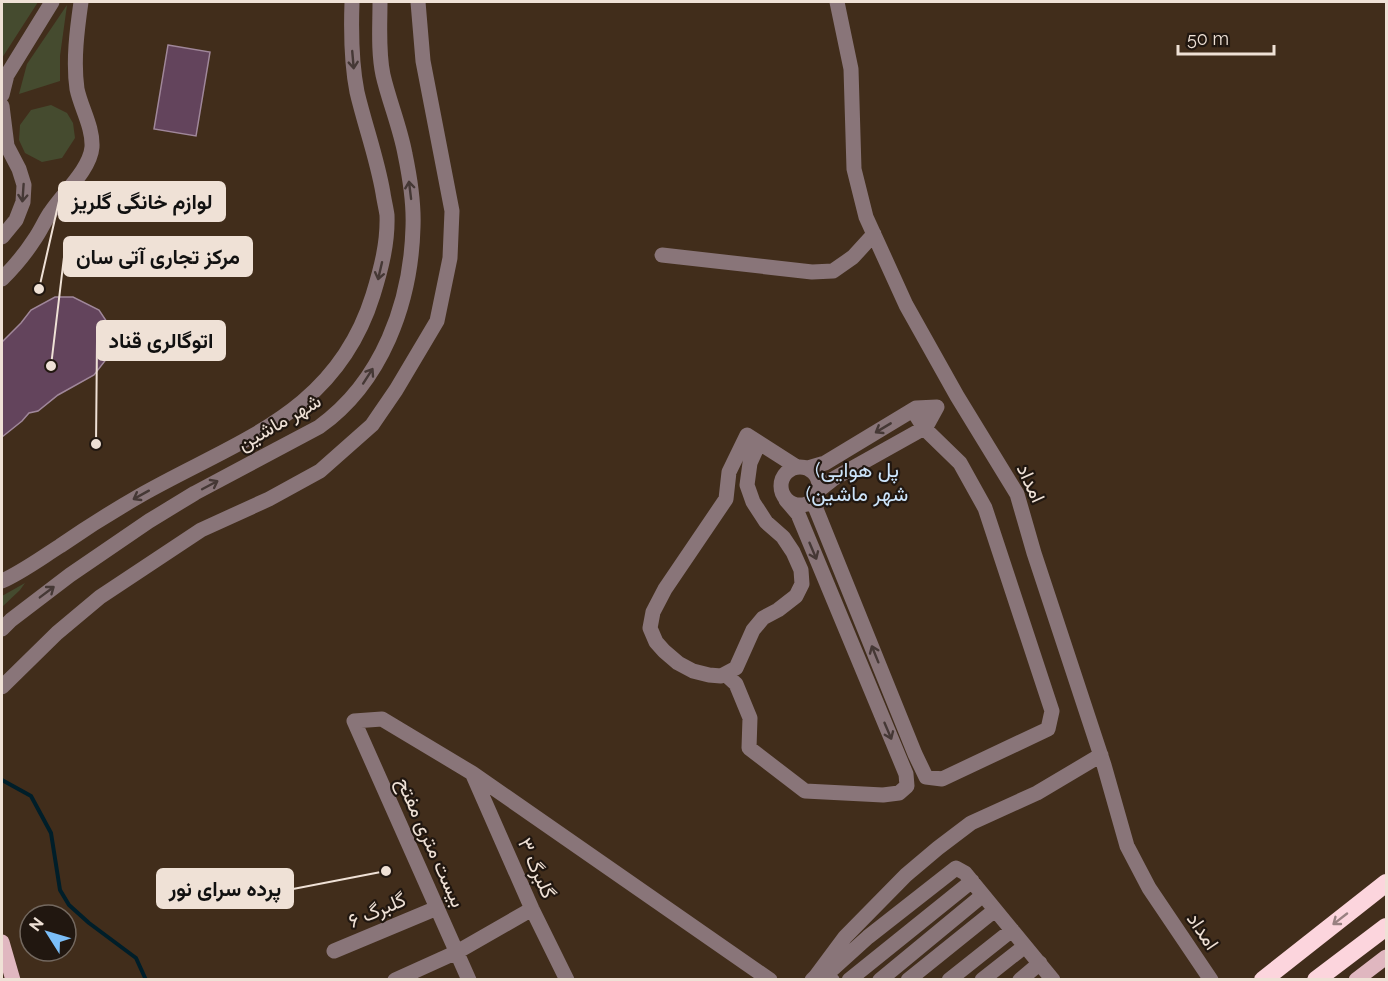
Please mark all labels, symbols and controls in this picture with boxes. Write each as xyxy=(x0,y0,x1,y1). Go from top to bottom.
scale bar xyxy=(1178,18,1274,56)
text: 50 m xyxy=(1187,28,1229,49)
one-way arrow xyxy=(348,49,359,69)
one-way arrow xyxy=(404,180,415,200)
callout: لوازم خانگی گلریز xyxy=(59,182,225,221)
one-way arrow xyxy=(17,183,28,203)
text: لوازم خانگی گلریز xyxy=(70,189,213,216)
callout: مرکز تجاری آتی سان xyxy=(64,237,252,276)
text: مرکز تجاری آتی سان xyxy=(76,244,240,270)
one-way arrow xyxy=(374,261,385,280)
callout: اتوگالری قناد xyxy=(97,321,225,360)
text: اتوگالری قناد xyxy=(109,328,213,354)
one-way arrow xyxy=(362,368,374,385)
street label: شهر ماشین xyxy=(233,388,326,456)
one-way arrow xyxy=(875,422,892,434)
district label: (پل هوایی (شهر ماشین xyxy=(806,457,908,507)
street label: امداد xyxy=(1012,460,1050,506)
one-way arrow xyxy=(201,479,218,491)
one-way arrow xyxy=(133,490,150,502)
one-way arrow xyxy=(808,541,819,560)
one-way arrow xyxy=(39,586,55,599)
one-way arrow xyxy=(869,646,880,664)
one-way arrow xyxy=(883,721,894,740)
street label: بیست متری مفتح xyxy=(390,773,470,912)
street label: گلبرگ ۳ xyxy=(512,834,561,903)
callout: پرده سرای نور xyxy=(157,869,293,908)
text: پرده سرای نور xyxy=(168,876,281,903)
street label: گلبرگ ۶ xyxy=(345,887,410,934)
north arrow xyxy=(18,903,78,963)
street label: امداد xyxy=(1182,908,1224,954)
one-way arrow xyxy=(1332,912,1348,925)
text: N xyxy=(25,914,48,935)

